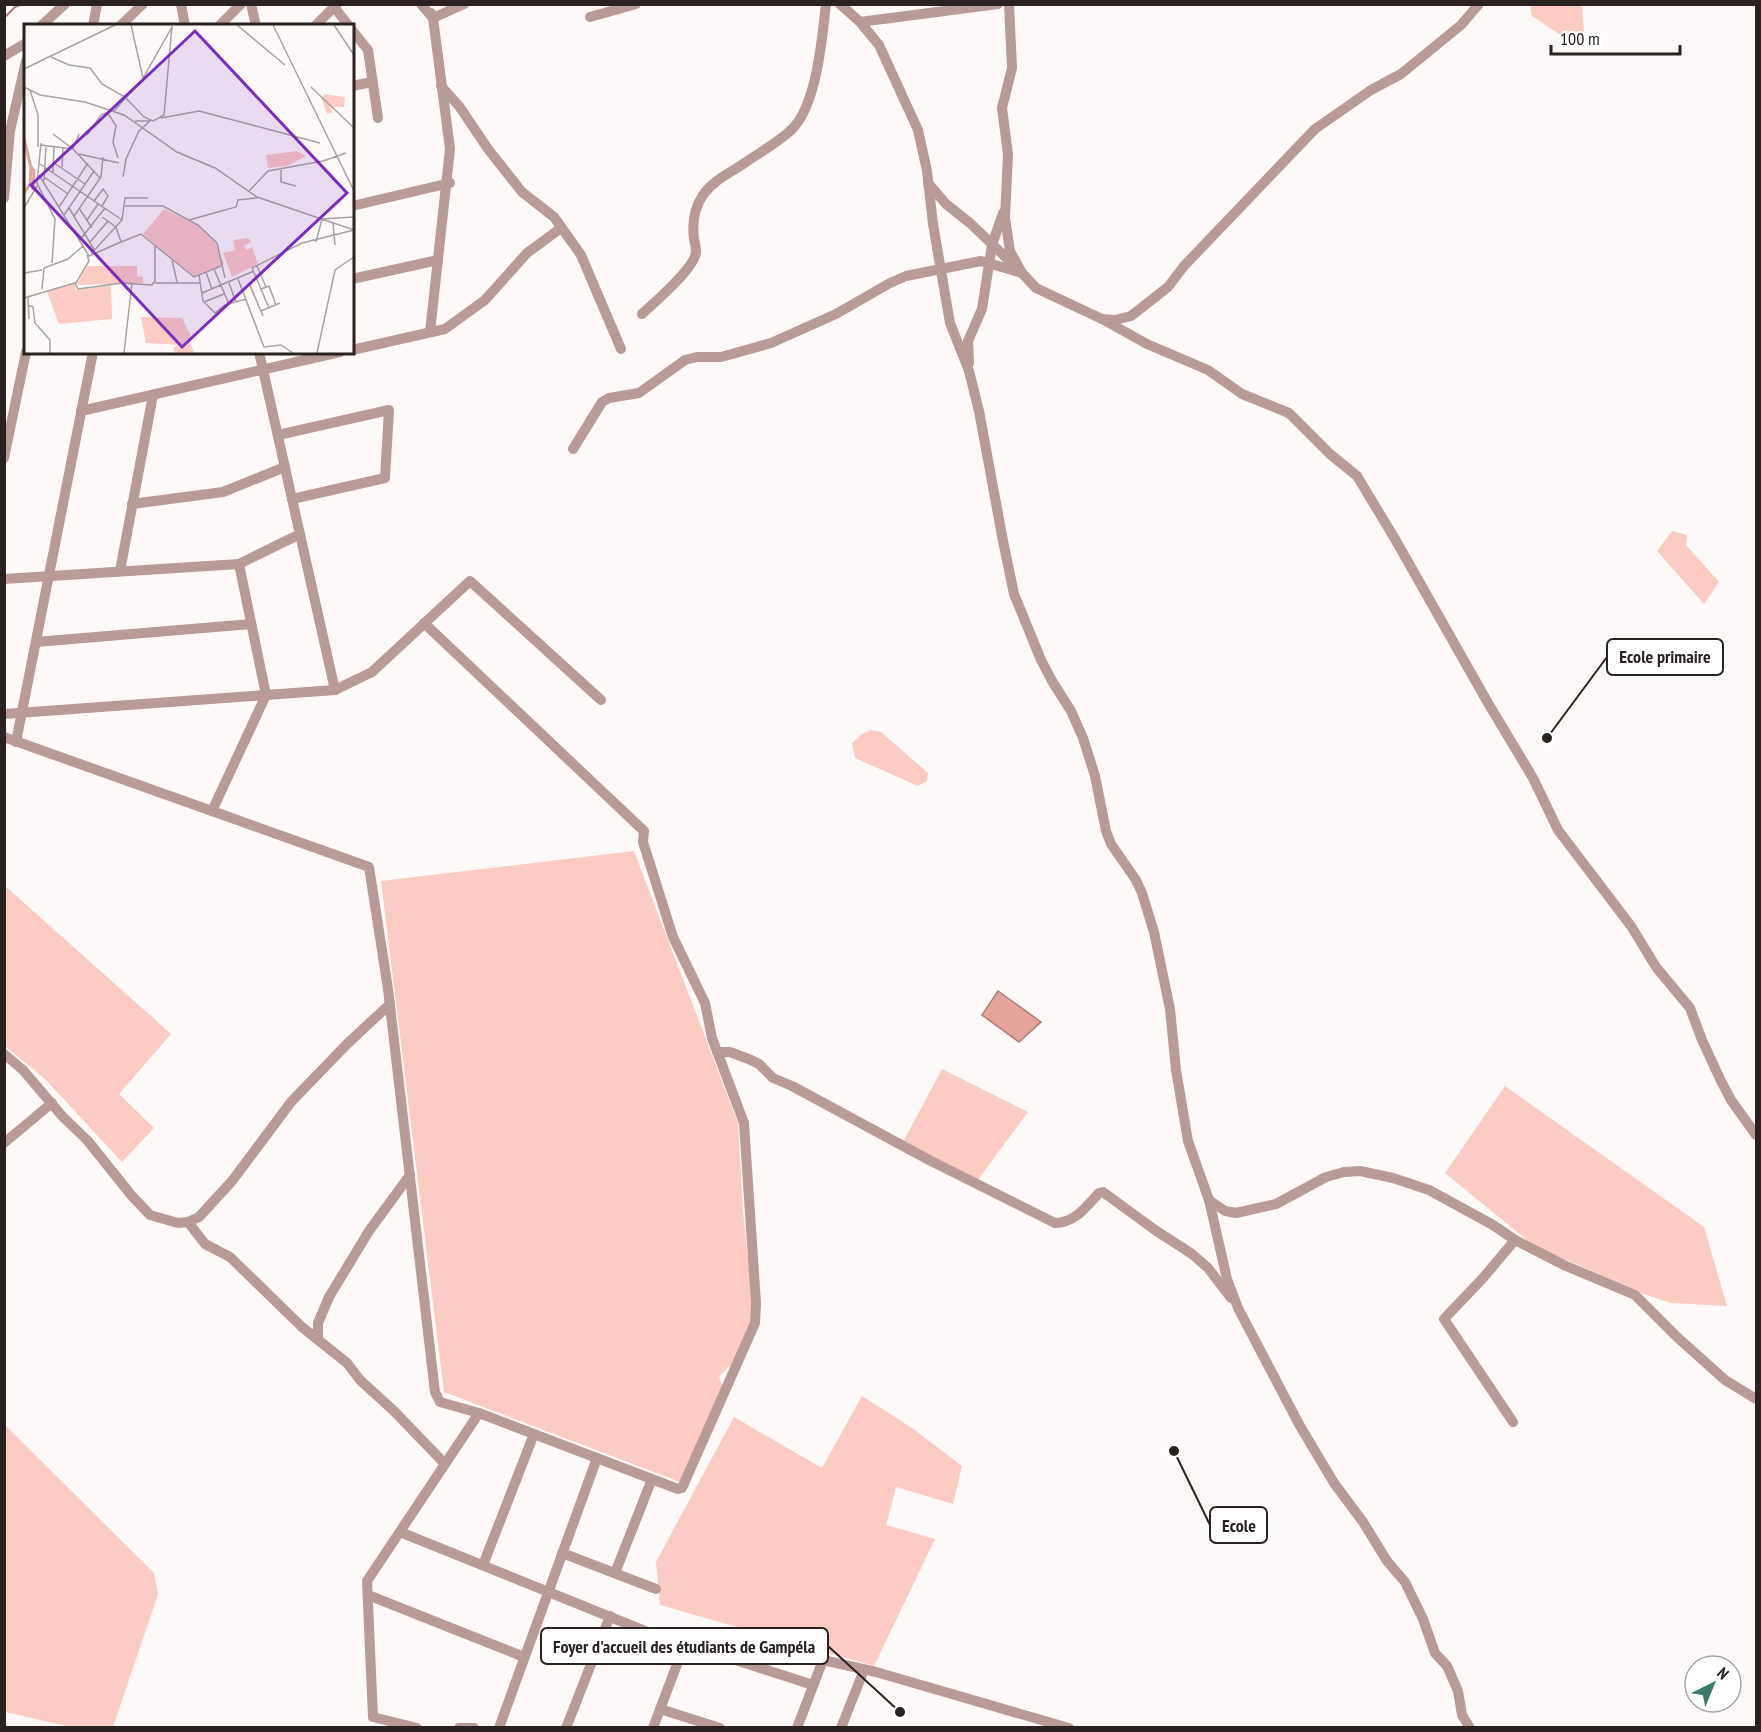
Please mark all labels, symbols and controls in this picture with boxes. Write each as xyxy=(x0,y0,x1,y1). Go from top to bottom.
scale bar xyxy=(1551,18,1680,56)
inset map xyxy=(24,24,354,354)
text: 100 m xyxy=(1560,27,1600,50)
callout: Ecole primaire xyxy=(1607,639,1723,675)
text: Ecole primaire xyxy=(1619,645,1711,668)
callout: Ecole xyxy=(1210,1507,1267,1543)
text: Ecole xyxy=(1222,1514,1256,1537)
callout: Foyer d'accueil des étudiants de Gampéla xyxy=(541,1628,828,1664)
text: Foyer d'accueil des étudiants de Gampéla xyxy=(553,1635,815,1658)
north arrow xyxy=(1683,1654,1743,1714)
text: N xyxy=(1713,1663,1733,1683)

